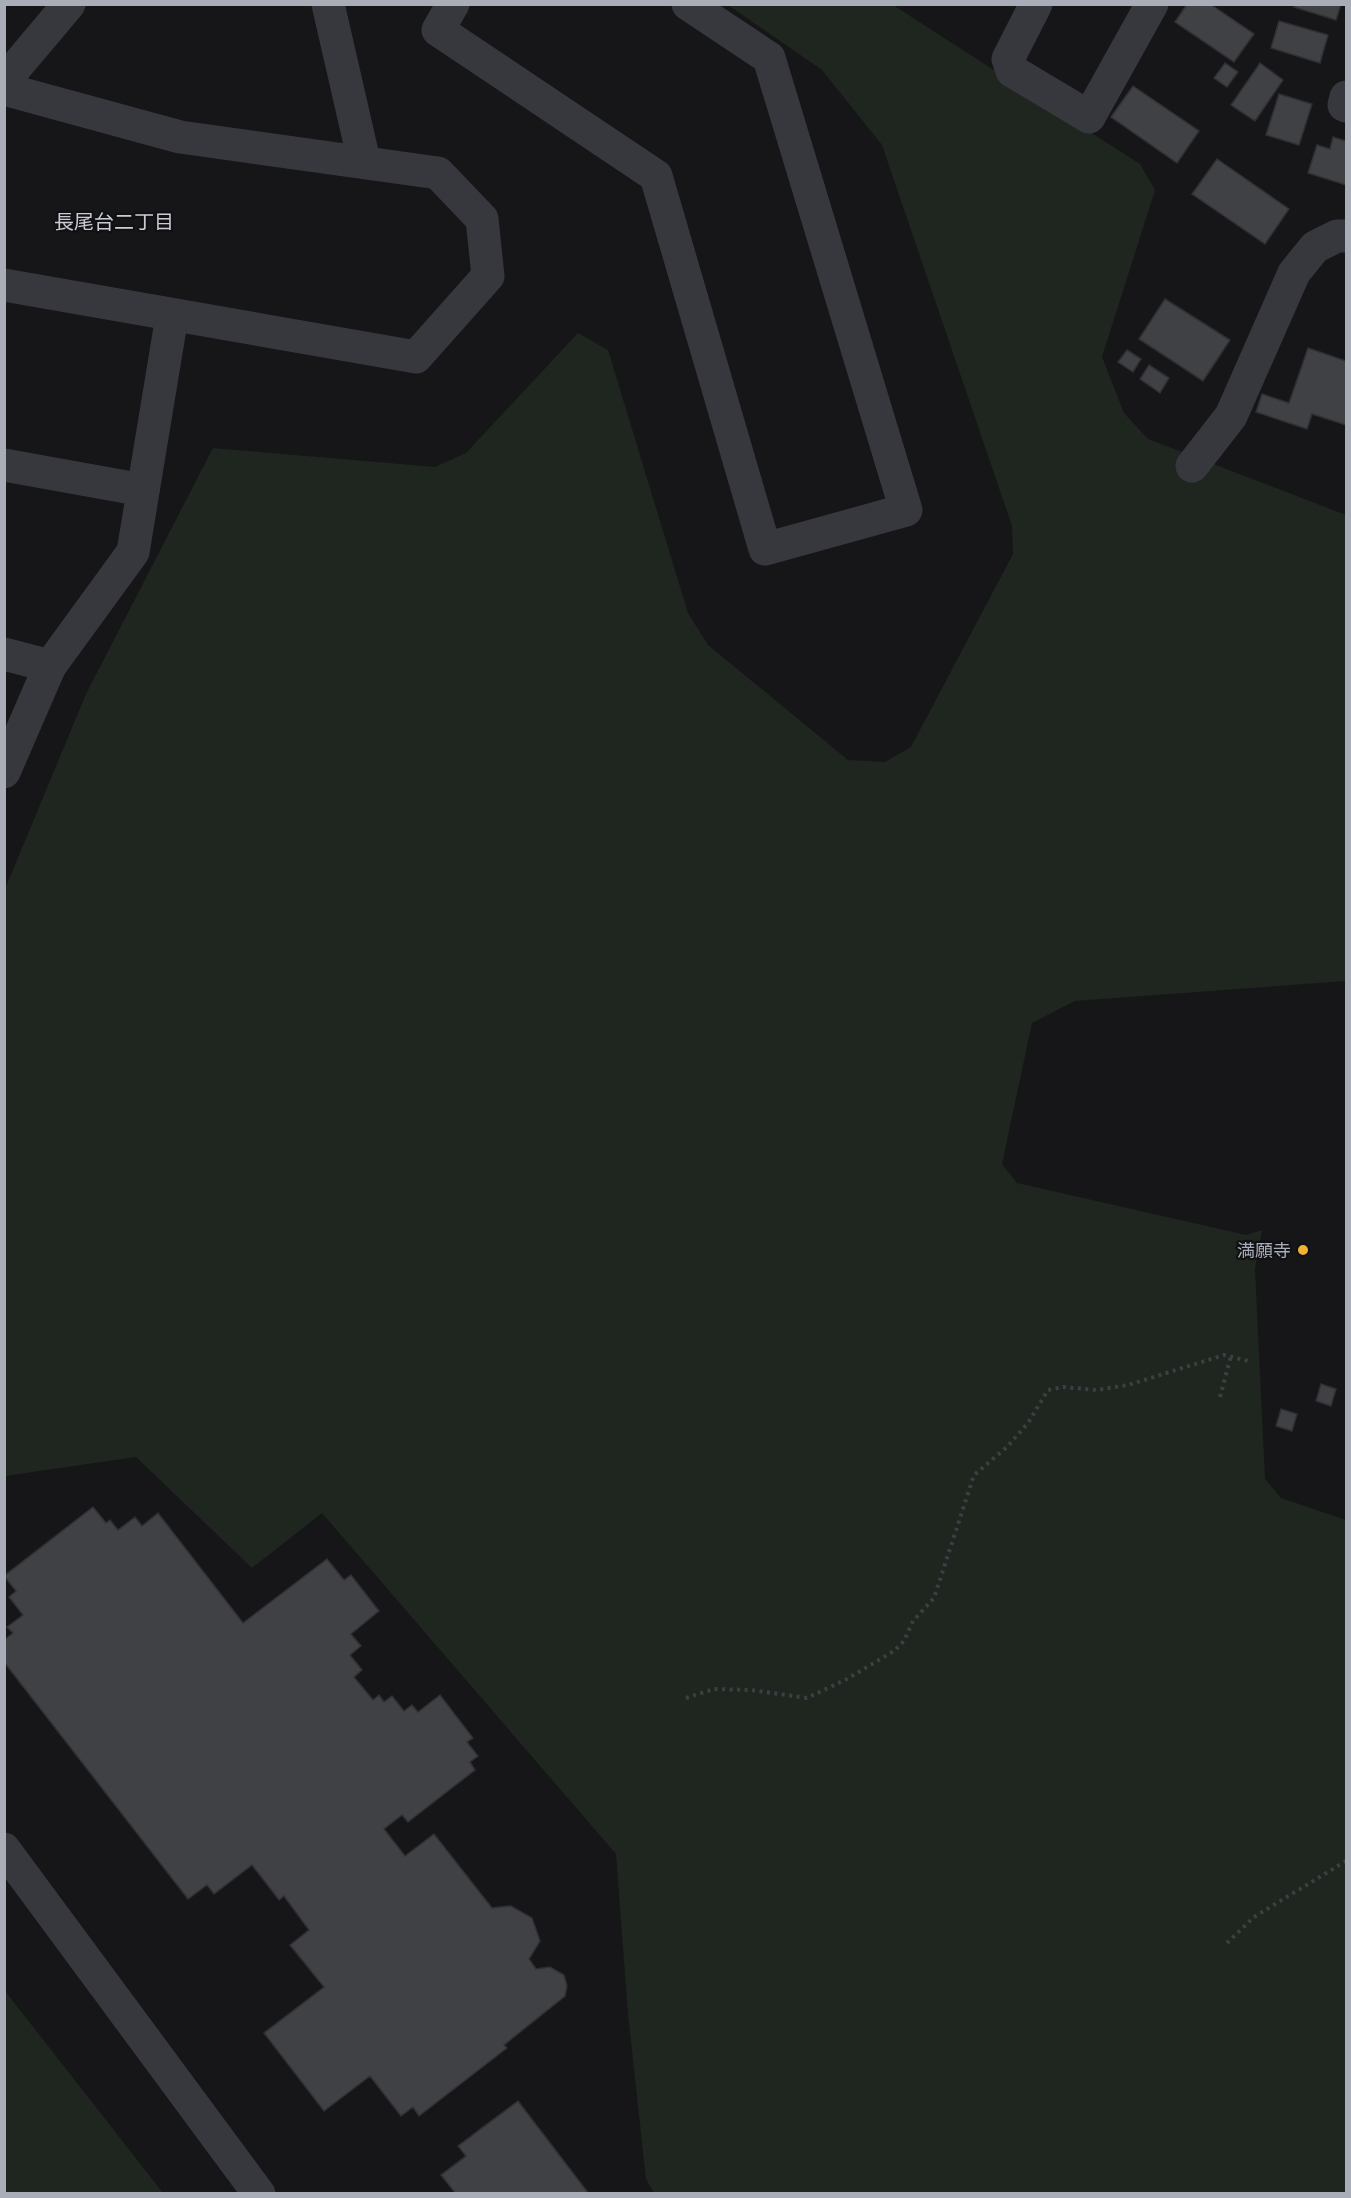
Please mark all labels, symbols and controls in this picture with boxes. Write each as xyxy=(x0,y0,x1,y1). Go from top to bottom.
district label: 長尾台二丁目 xyxy=(54,209,174,234)
place label: 満願寺 xyxy=(1237,1239,1291,1262)
marker: 満願寺 xyxy=(1296,1243,1310,1257)

